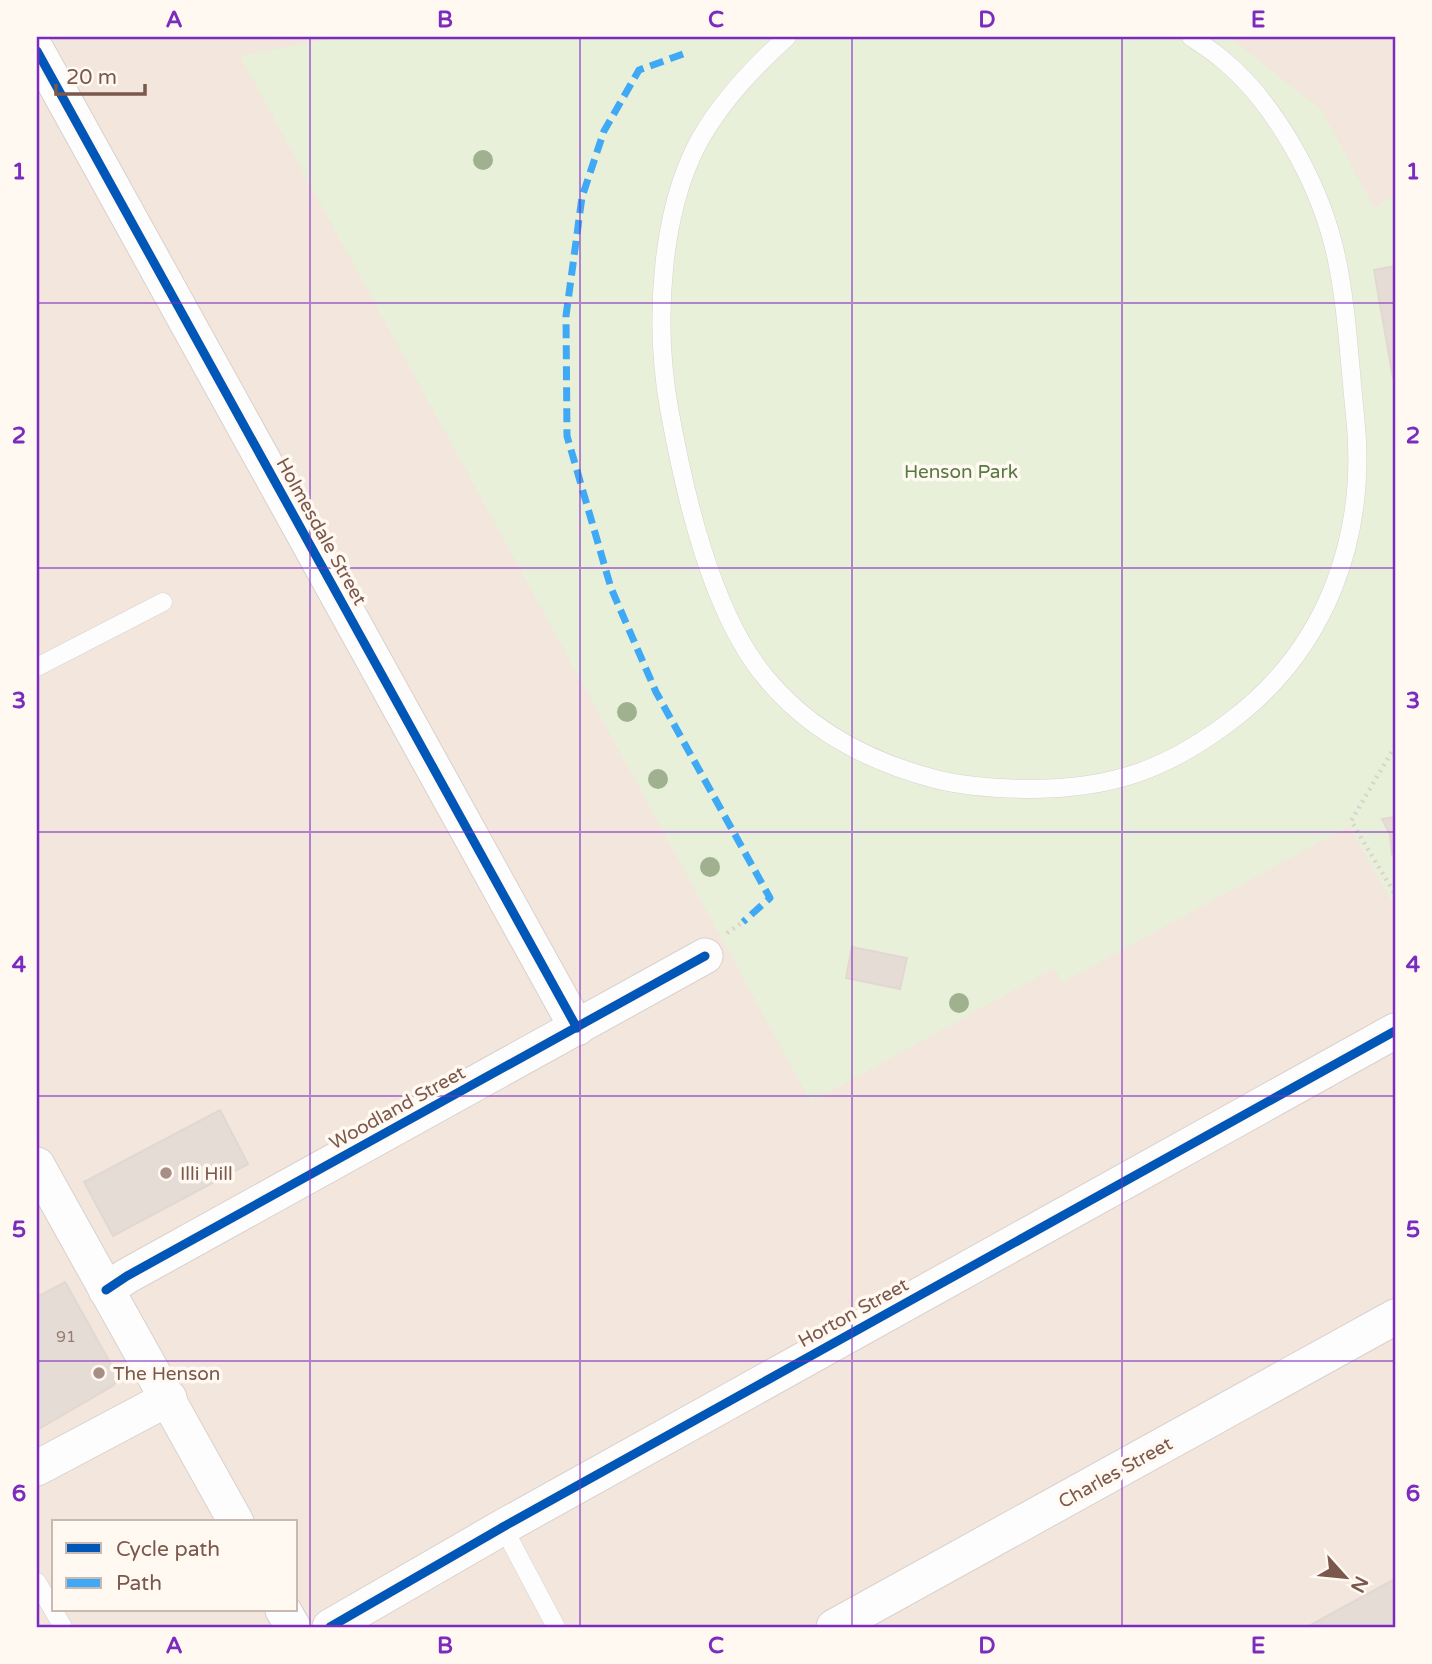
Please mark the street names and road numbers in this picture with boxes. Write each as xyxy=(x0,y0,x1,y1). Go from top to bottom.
street label: Holmesdale Street xyxy=(271,454,371,609)
street label: Woodland Street xyxy=(326,1061,469,1154)
street label: Horton Street xyxy=(795,1274,912,1352)
street label: Charles Street xyxy=(1055,1433,1176,1513)

